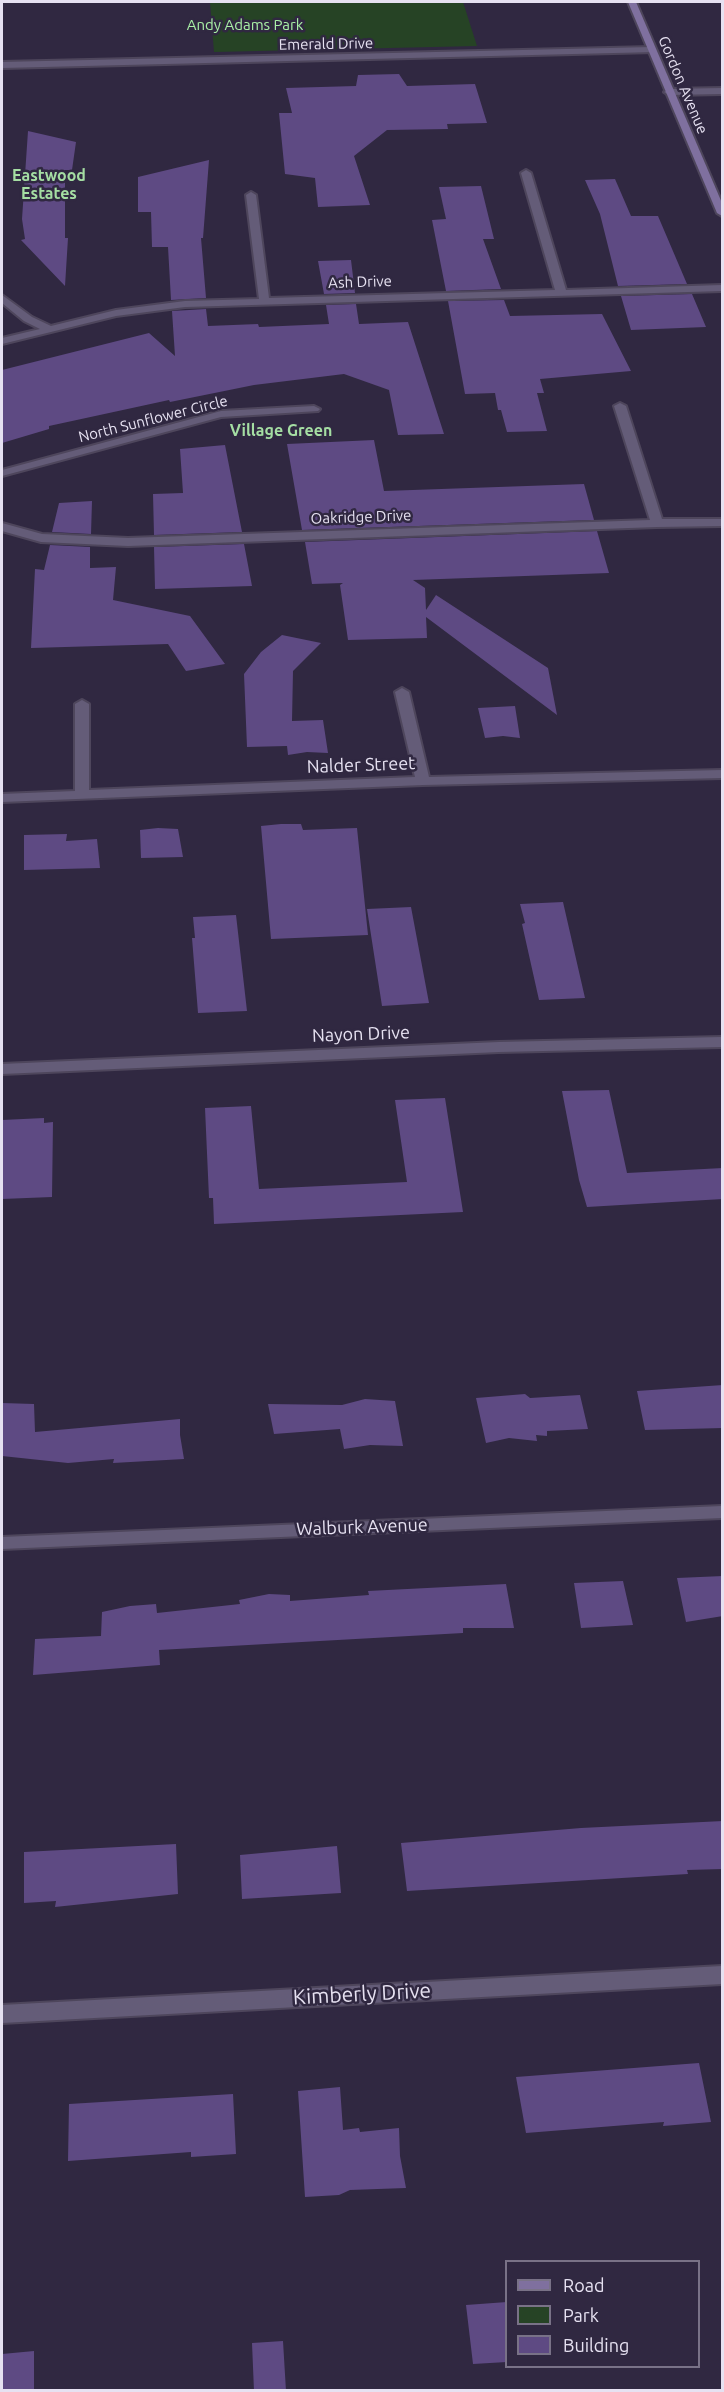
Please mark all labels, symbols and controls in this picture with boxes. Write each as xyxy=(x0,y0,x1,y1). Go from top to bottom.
park label: Andy Adams Park xyxy=(187,16,303,34)
street label: Gordon Avenue xyxy=(654,33,712,137)
street label: Emerald Drive xyxy=(279,34,373,54)
district label: Eastwood Estates xyxy=(12,166,86,204)
street label: Ash Drive xyxy=(328,272,392,292)
street label: North Sunflower Circle xyxy=(77,392,229,446)
district label: Village Green xyxy=(230,421,332,441)
street label: Oakridge Drive xyxy=(310,506,412,528)
street label: Nalder Street xyxy=(306,752,416,778)
street label: Nayon Drive xyxy=(312,1021,410,1047)
street label: Walburk Avenue xyxy=(296,1514,428,1540)
street label: Kimberly Drive xyxy=(292,1978,432,2010)
legend xyxy=(505,2260,700,2368)
text: Road xyxy=(563,2275,605,2295)
text: Park xyxy=(563,2305,599,2325)
text: Building xyxy=(563,2335,629,2355)

